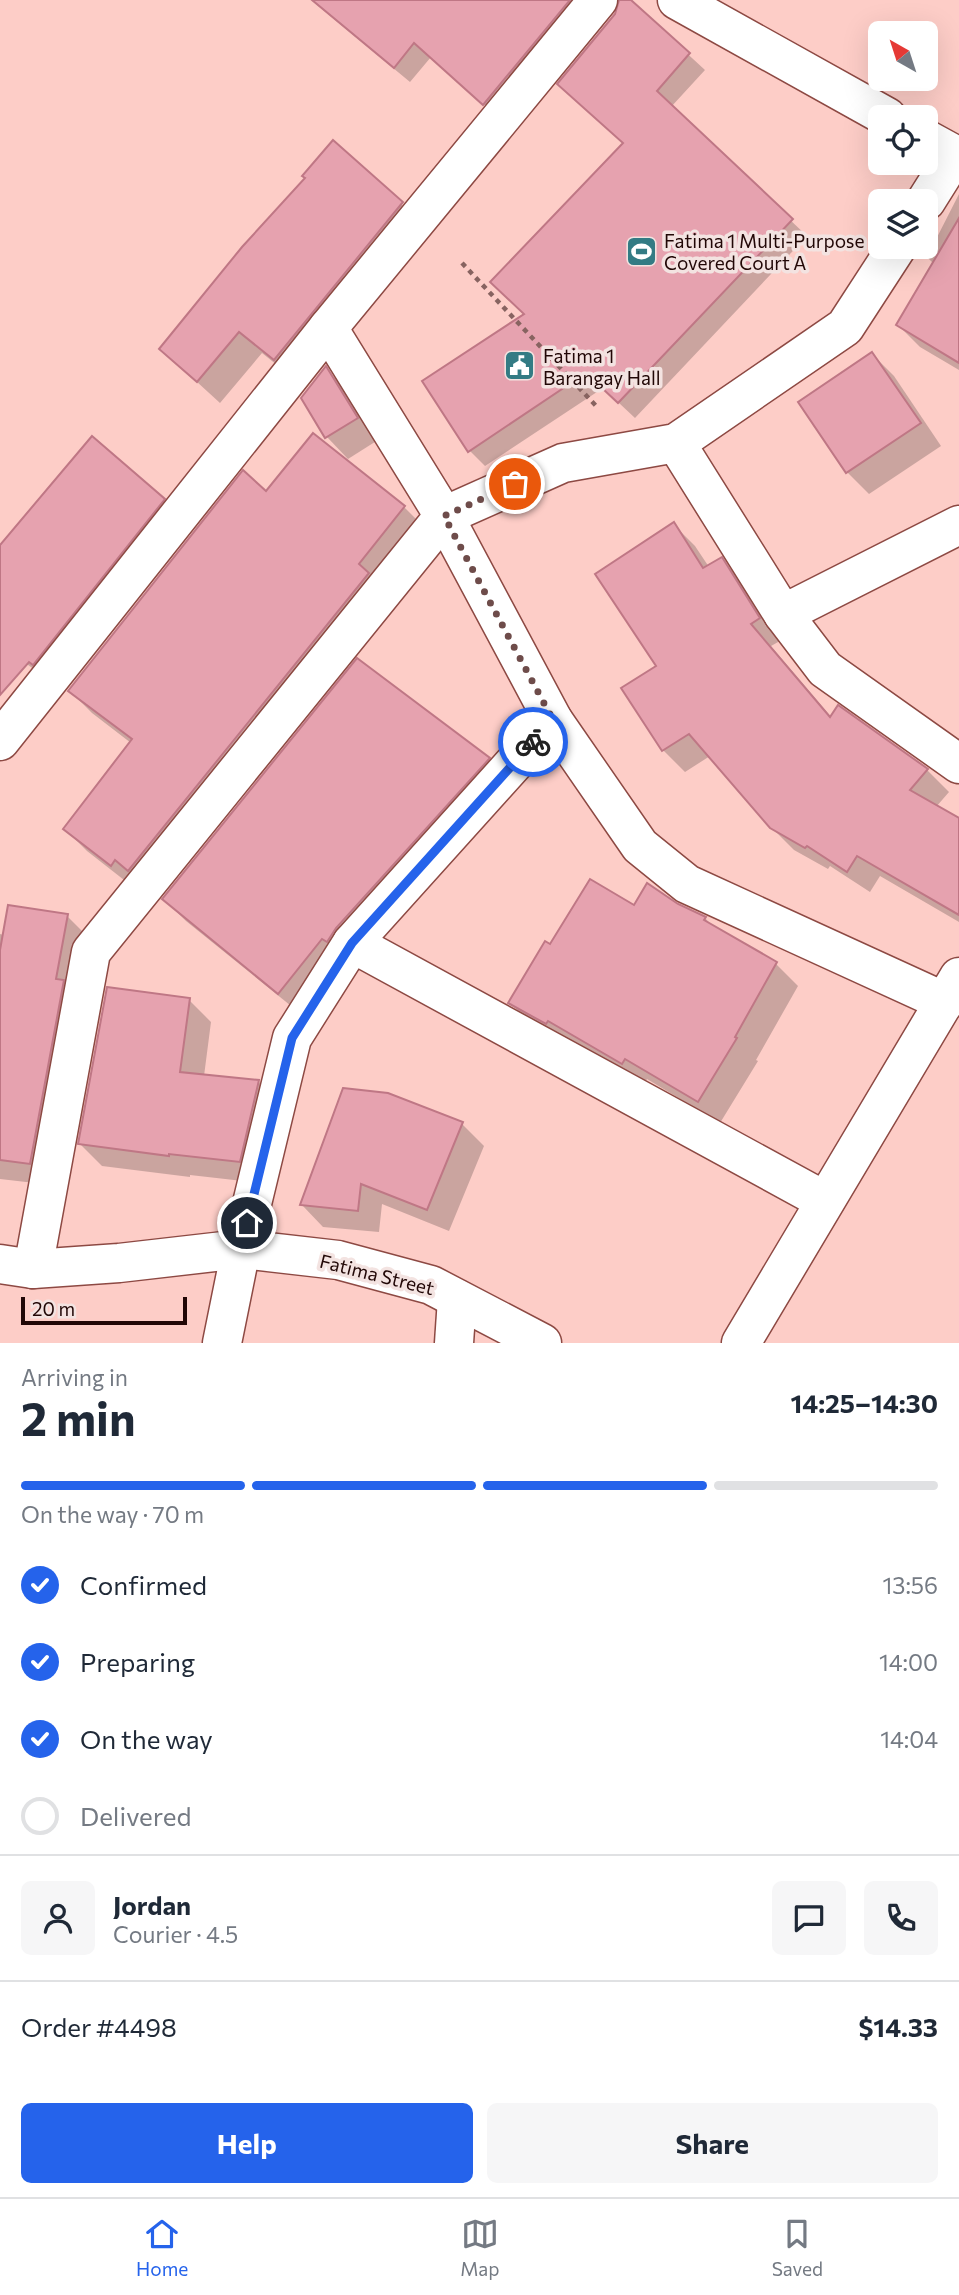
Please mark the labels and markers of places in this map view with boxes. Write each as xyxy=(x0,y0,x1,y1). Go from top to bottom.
place label: Fatima 1 Multi-Purpose Covered Court A xyxy=(664,229,865,274)
sports icon: Fatima 1 Multi-Purpose Covered Court A xyxy=(624,234,658,268)
place label: Fatima 1 Barangay Hall xyxy=(543,344,661,389)
public building icon: Fatima 1 Barangay Hall xyxy=(503,349,537,383)
pin xyxy=(485,454,545,514)
pin xyxy=(217,1193,277,1253)

